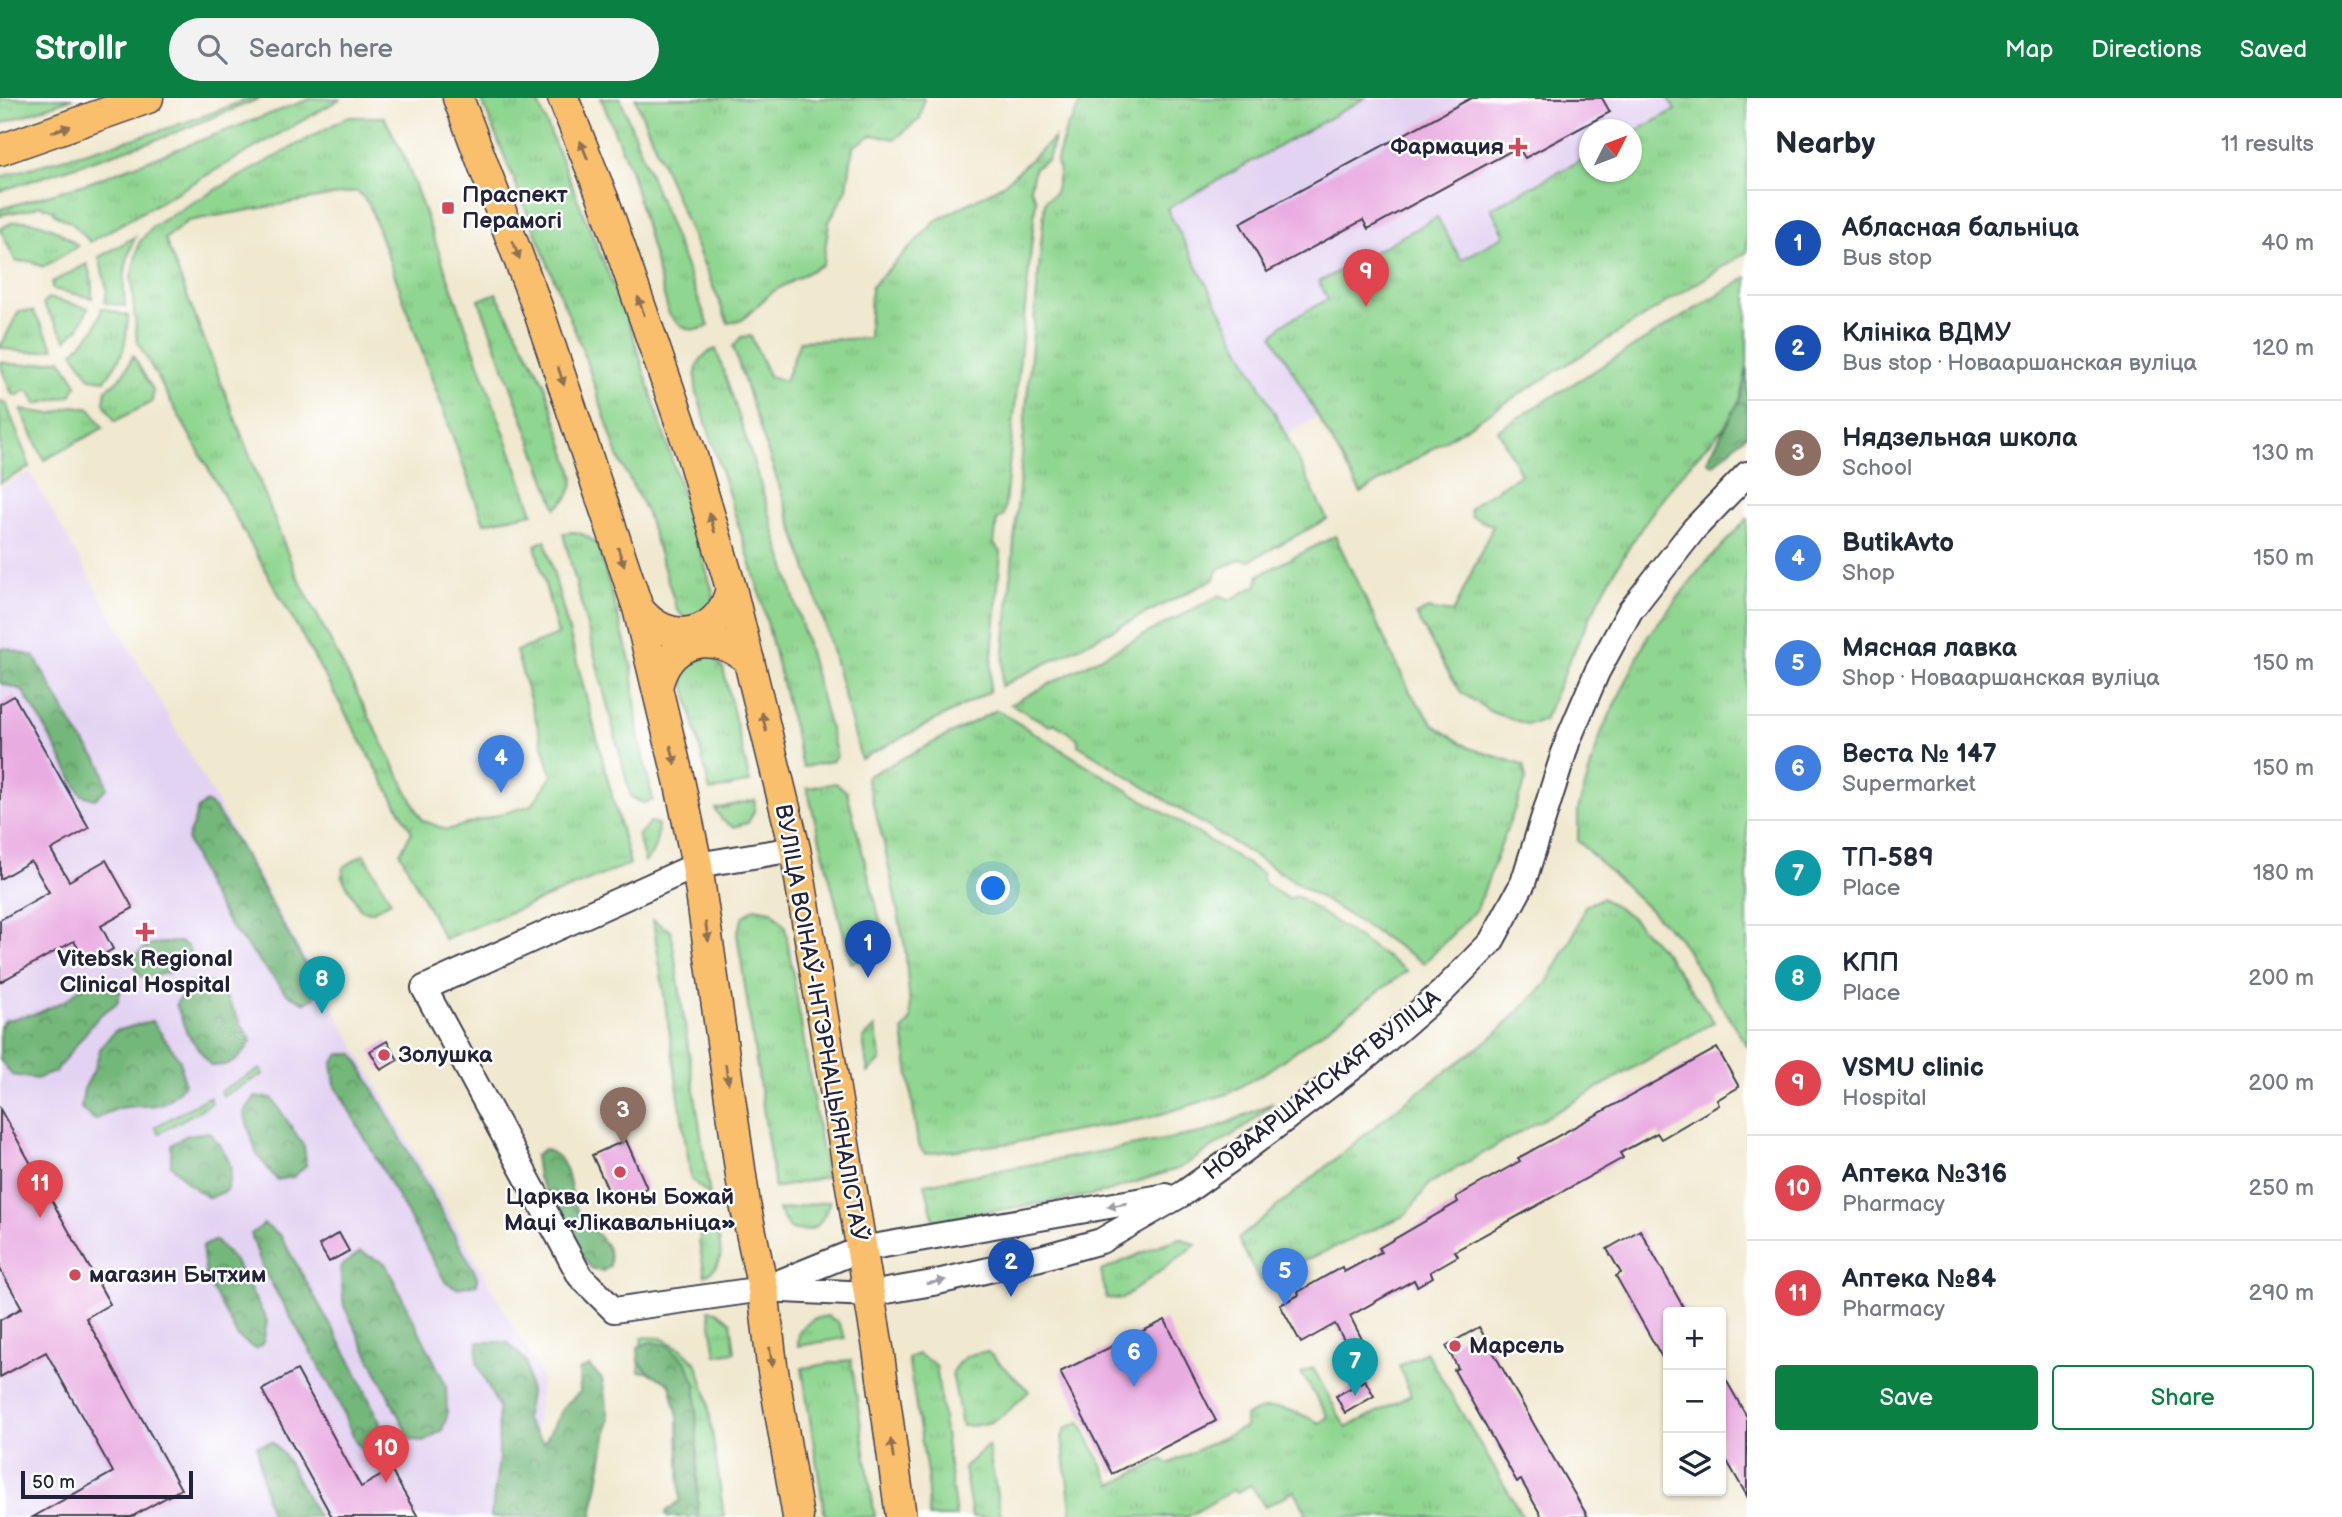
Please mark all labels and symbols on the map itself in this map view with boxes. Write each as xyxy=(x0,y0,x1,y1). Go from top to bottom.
north arrow xyxy=(1579,119,1642,182)
one-way arrow xyxy=(51,123,72,134)
place label: Фармация xyxy=(1390,133,1504,161)
one-way arrow xyxy=(578,139,589,160)
marker: Фармация xyxy=(1510,139,1526,155)
place label: Праспект Перамогі xyxy=(462,181,568,235)
marker: Праспект Перамогі xyxy=(440,200,456,216)
one-way arrow xyxy=(511,240,522,261)
pin: 9 xyxy=(1343,249,1389,307)
one-way arrow xyxy=(635,296,646,317)
one-way arrow xyxy=(556,366,567,387)
one-way arrow xyxy=(707,512,717,533)
one-way arrow xyxy=(616,546,627,567)
one-way arrow xyxy=(758,711,769,733)
pin: 4 xyxy=(478,735,524,793)
one-way arrow xyxy=(668,744,679,766)
street label: ВУЛІЦА ВОІНАЎ-ІНТЭРНАЦЫЯНАЛІСТАЎ xyxy=(769,802,873,1244)
your location xyxy=(976,871,1010,905)
pin: 1 xyxy=(845,920,891,978)
marker: Vitebsk Regional Clinical Hospital xyxy=(135,922,155,942)
one-way arrow xyxy=(702,922,713,944)
place label: Vitebsk Regional Clinical Hospital xyxy=(57,945,233,999)
pin: 8 xyxy=(299,956,345,1014)
street label: НОВААРШАНСКАЯ ВУЛІЦА xyxy=(1198,984,1446,1186)
place label: Золушка xyxy=(398,1041,493,1069)
marker: Золушка xyxy=(376,1047,392,1063)
one-way arrow xyxy=(722,1063,733,1085)
pin: 3 xyxy=(600,1087,646,1145)
pin: 11 xyxy=(17,1160,63,1218)
marker: Царква Іконы Божай Маці «Лікавальніца» xyxy=(612,1164,628,1180)
place label: Царква Іконы Божай Маці «Лікавальніца» xyxy=(504,1183,736,1237)
one-way arrow xyxy=(1106,1199,1128,1210)
pin: 2 xyxy=(988,1239,1034,1297)
pin: 5 xyxy=(1262,1248,1308,1306)
place label: магазин Бытхим xyxy=(89,1261,266,1289)
marker: магазин Бытхим xyxy=(67,1267,83,1283)
one-way arrow xyxy=(925,1276,947,1287)
pin: 6 xyxy=(1111,1329,1157,1387)
place label: Марсель xyxy=(1469,1332,1565,1360)
pin: 7 xyxy=(1332,1338,1378,1396)
marker: Марсель xyxy=(1447,1338,1463,1354)
one-way arrow xyxy=(766,1346,777,1368)
pin: 10 xyxy=(363,1425,409,1483)
one-way arrow xyxy=(886,1438,897,1460)
scale bar xyxy=(21,1468,192,1500)

